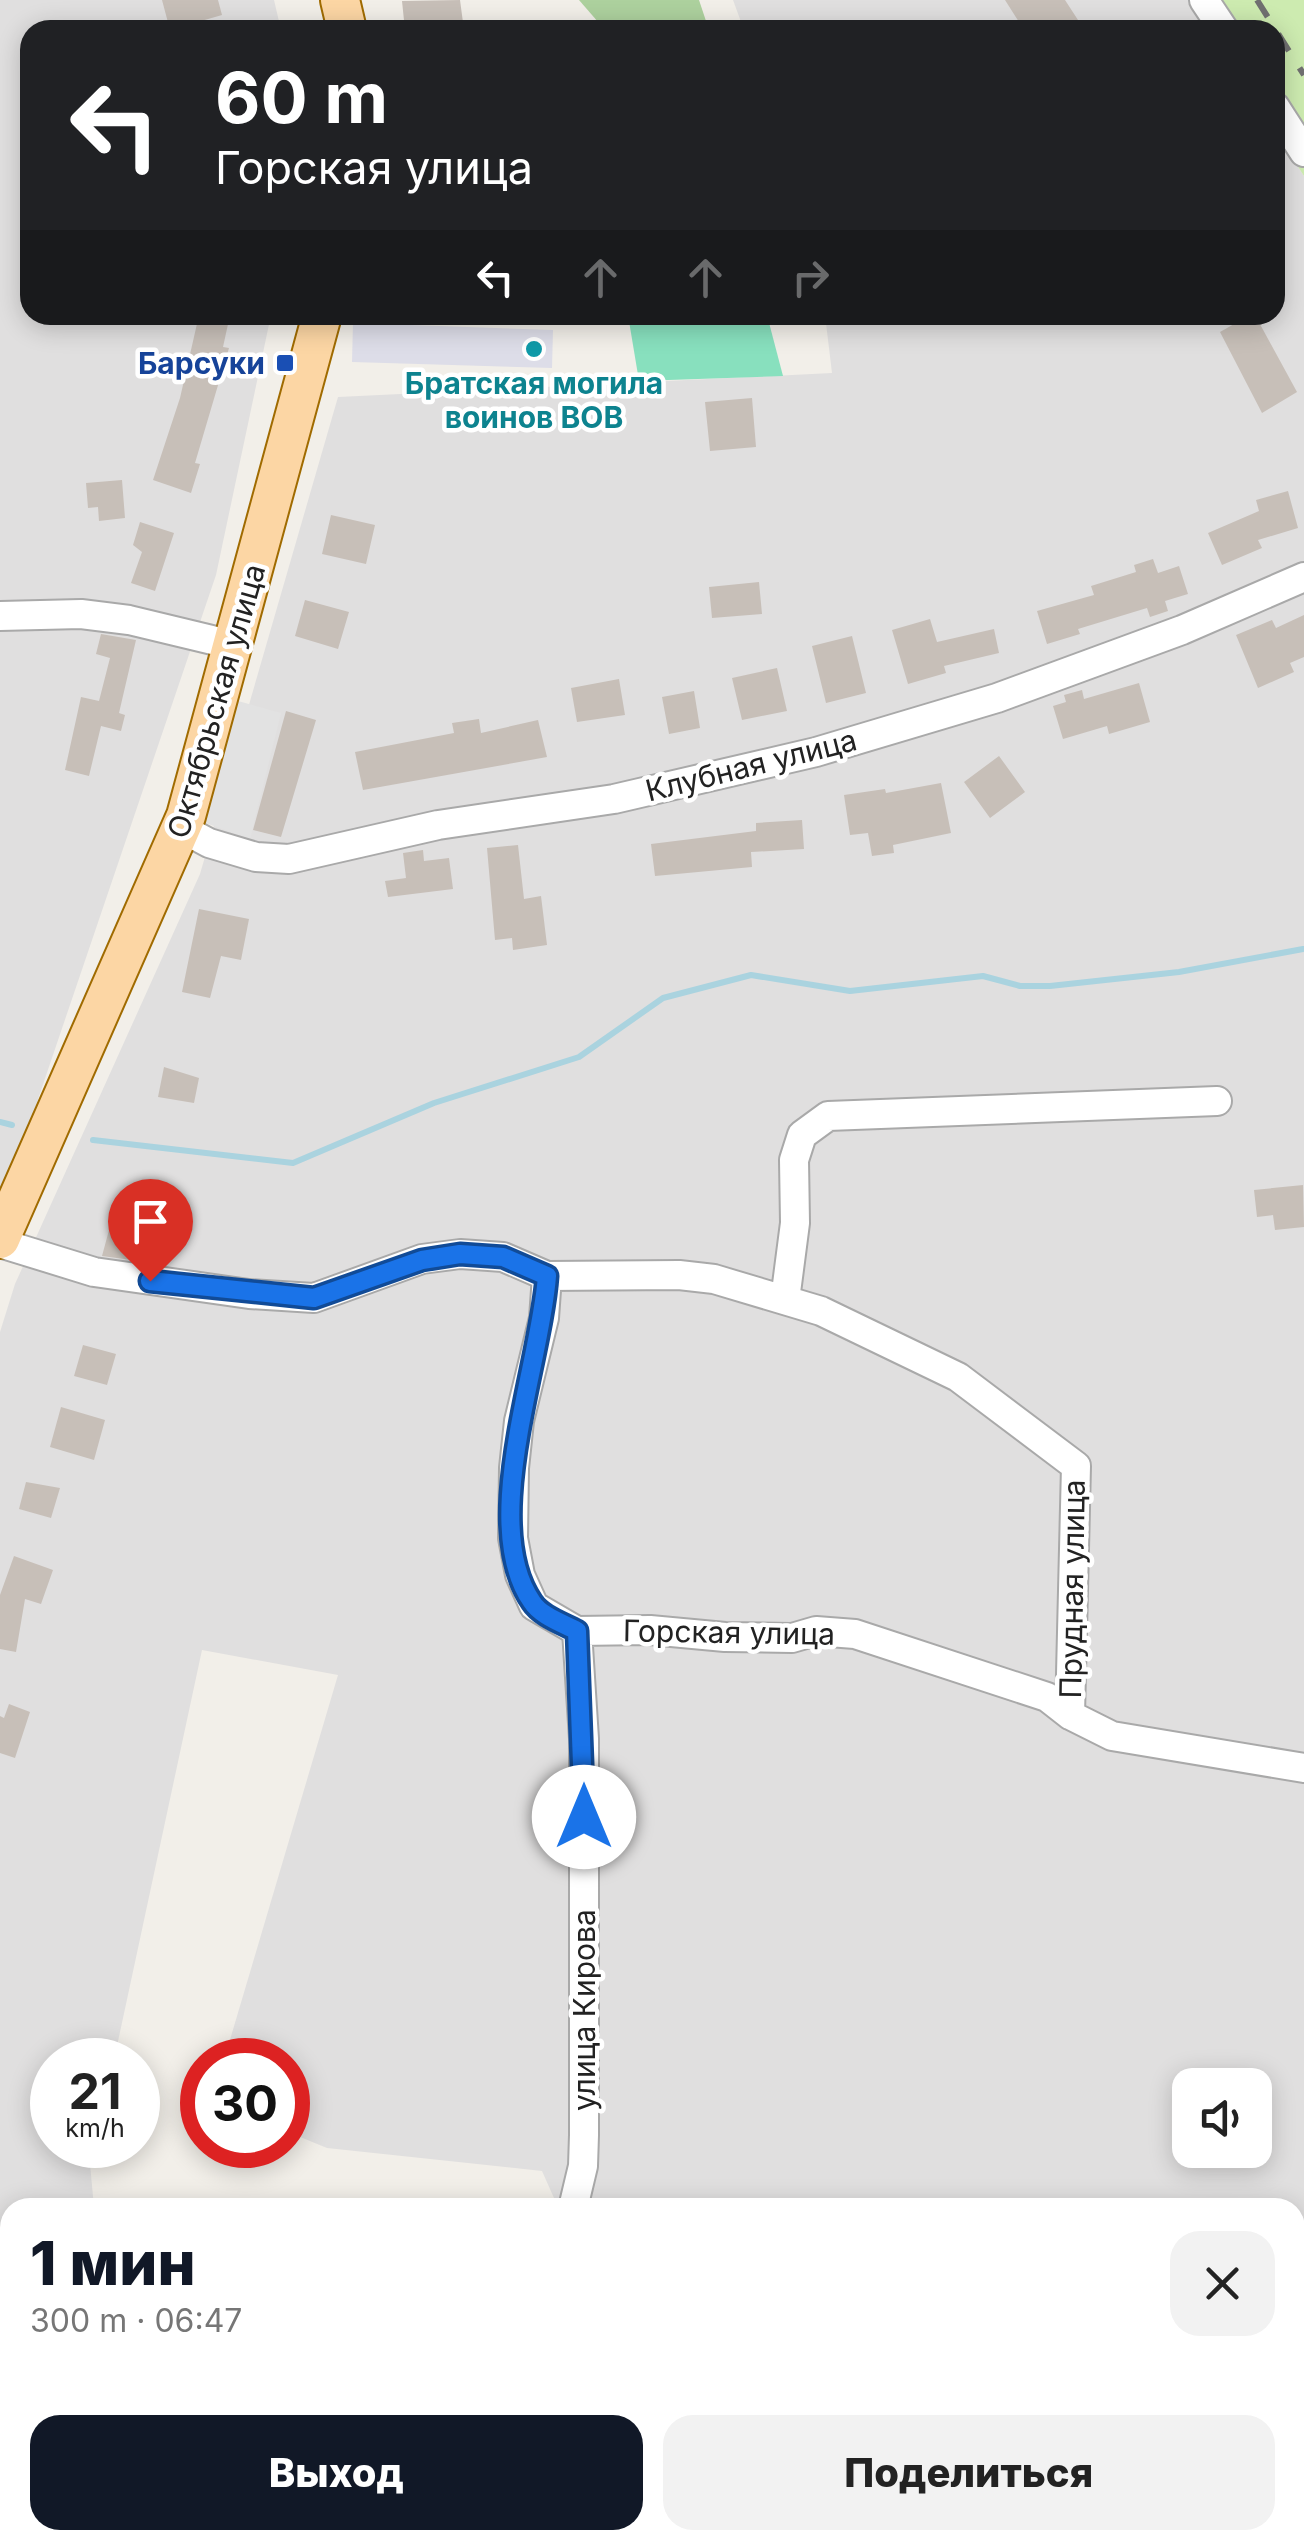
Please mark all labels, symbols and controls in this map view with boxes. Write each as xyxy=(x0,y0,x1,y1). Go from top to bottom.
text: 60 m xyxy=(215,55,388,140)
icon: left xyxy=(50,60,180,190)
text: Горская улица xyxy=(215,140,533,195)
icon: left xyxy=(468,250,523,305)
icon: ahead xyxy=(573,250,628,305)
icon: ahead xyxy=(678,250,733,305)
icon: right xyxy=(783,250,838,305)
marker: Братская могила воинов ВОВ xyxy=(523,338,545,360)
place label: Барсуки xyxy=(138,345,265,381)
marker: Барсуки xyxy=(274,352,296,374)
place label: Братская могила воинов ВОВ xyxy=(405,365,663,435)
street label: Октябрьская улица xyxy=(160,560,272,842)
street label: Клубная улица xyxy=(642,721,860,809)
pin xyxy=(108,1179,193,1282)
icon: arrive xyxy=(123,1194,178,1249)
street label: Прудная улица xyxy=(1052,1479,1092,1699)
street label: Горская улица xyxy=(623,1612,835,1652)
position arrow xyxy=(532,1765,636,1869)
street label: улица Кирова xyxy=(566,1909,602,2111)
speed limit sign: 30 xyxy=(180,2038,310,2168)
text: 21 xyxy=(68,2061,122,2121)
map controls xyxy=(1172,2068,1272,2168)
button: sound xyxy=(1172,2068,1272,2168)
text: km/h xyxy=(65,2113,125,2143)
text: 1 мин xyxy=(30,2227,196,2299)
button: close xyxy=(1170,2231,1275,2336)
text: 300 m · 06:47 xyxy=(30,2301,242,2340)
button: Выход xyxy=(30,2415,643,2530)
button: Поделиться xyxy=(663,2415,1275,2530)

